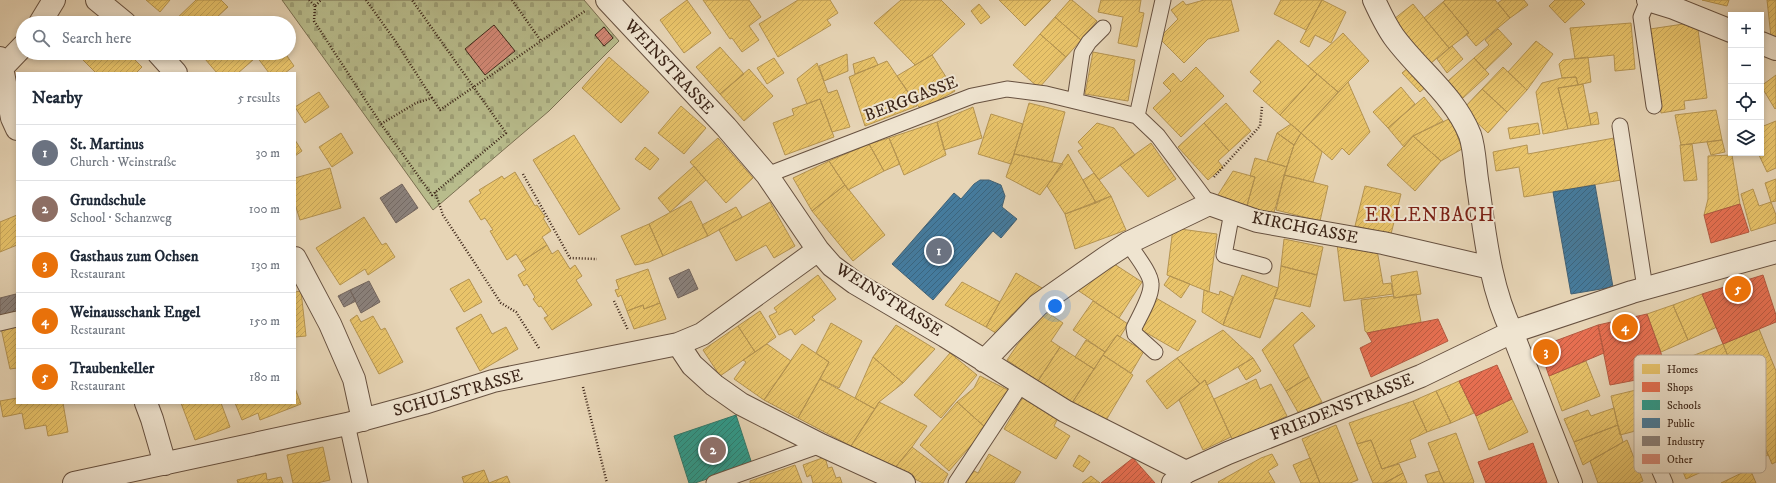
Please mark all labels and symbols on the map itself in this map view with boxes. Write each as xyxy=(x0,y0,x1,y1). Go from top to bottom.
street label: WEINSTRASSE xyxy=(619,14,719,119)
street label: BERGGASSE xyxy=(861,71,961,127)
district label: ERLENBACH xyxy=(1365,204,1495,227)
street label: KIRCHGASSE xyxy=(1250,207,1360,249)
pin: 1 xyxy=(926,236,952,266)
street label: WEINSTRASSE xyxy=(830,258,947,342)
pin: 5 xyxy=(1725,274,1751,304)
your location xyxy=(1045,296,1065,316)
pin: 4 xyxy=(1612,312,1638,342)
pin: 3 xyxy=(1533,337,1559,367)
legend xyxy=(1634,355,1766,473)
text: Homes xyxy=(1667,363,1698,377)
street label: SCHULSTRASSE xyxy=(391,364,525,422)
street label: FRIEDENSTRASSE xyxy=(1267,368,1417,446)
text: Shops xyxy=(1667,381,1693,395)
text: Schools xyxy=(1667,399,1701,413)
text: Public xyxy=(1667,417,1695,431)
pin: 2 xyxy=(700,435,726,465)
text: Industry xyxy=(1667,435,1705,449)
text: Other xyxy=(1667,453,1694,467)

